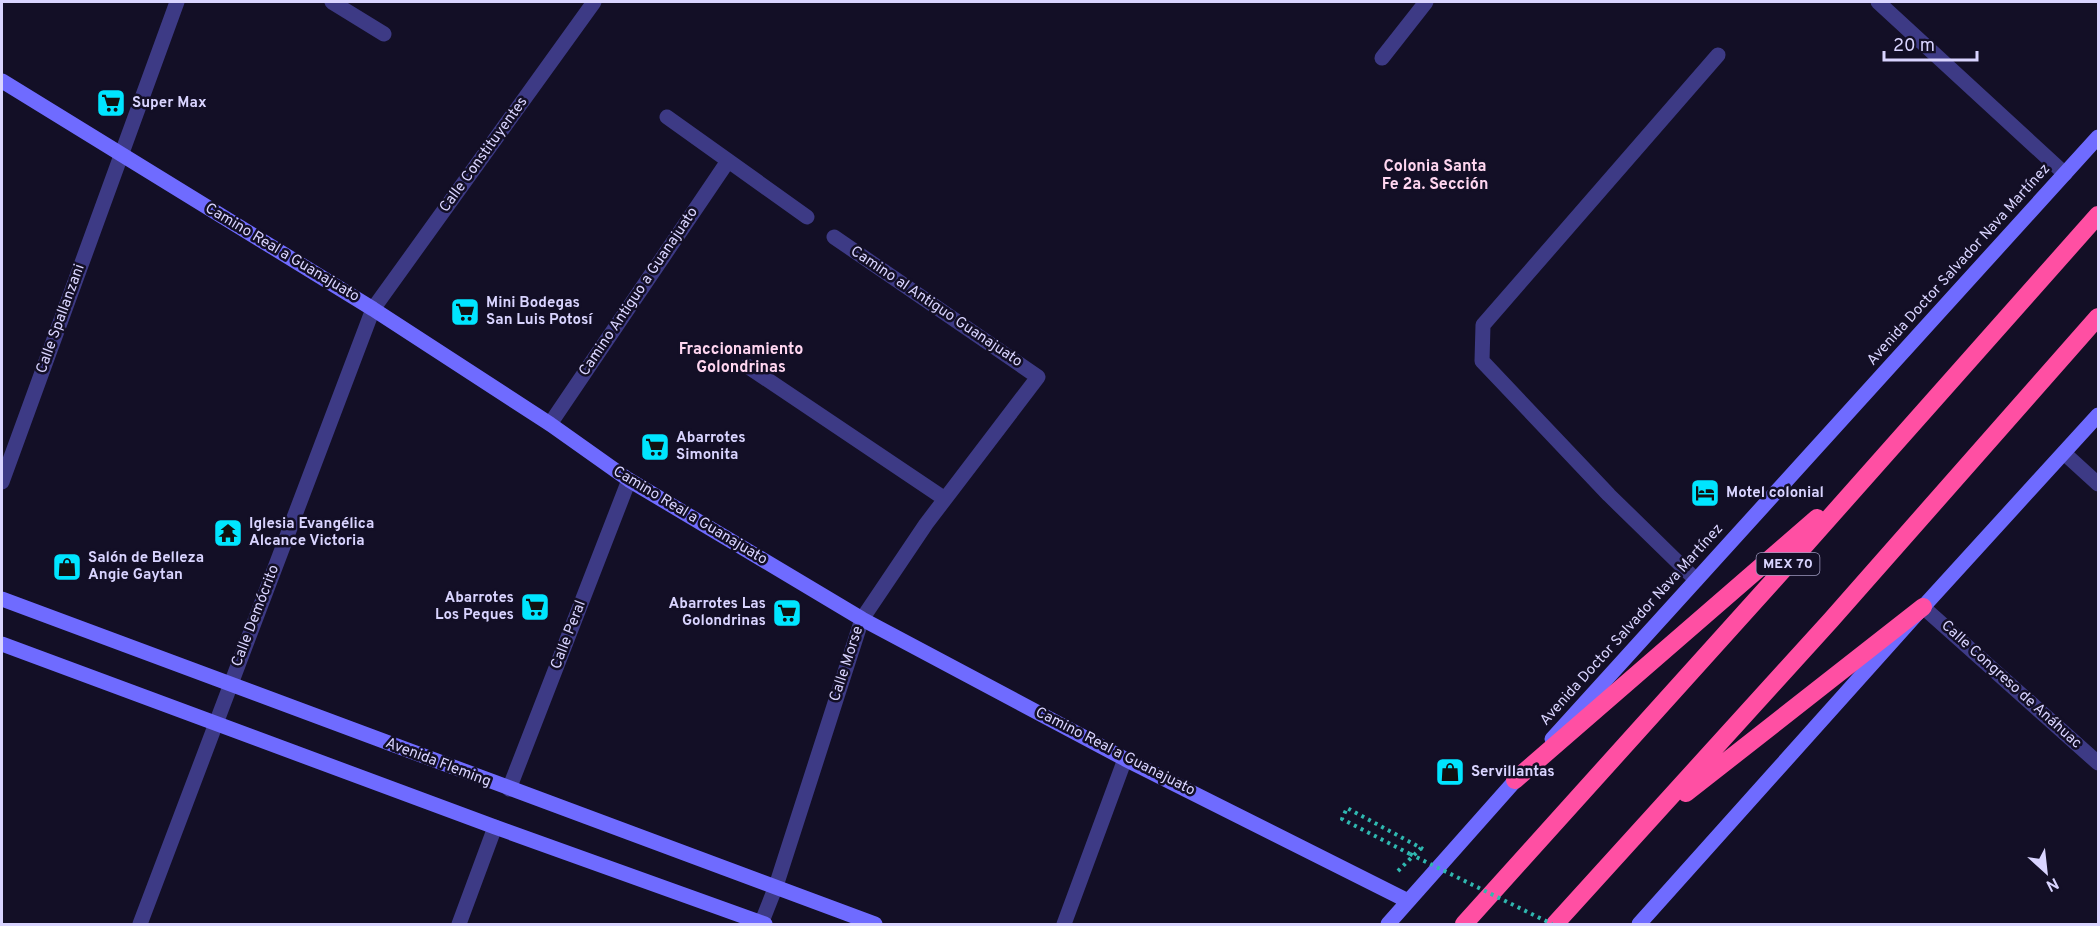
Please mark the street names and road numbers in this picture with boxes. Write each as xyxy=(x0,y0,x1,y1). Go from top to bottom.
street label: Calle Constituyentes xyxy=(436,93,532,217)
street label: Avenida Doctor Salvador Nava Martínez xyxy=(1863,160,2055,370)
street label: Camino Real a Guanajuato xyxy=(201,199,363,307)
street label: Camino Antiguo a Guanajuato xyxy=(575,204,703,380)
street label: Camino al Antiguo Guanajuato xyxy=(846,242,1026,372)
street label: Calle Spallanzani xyxy=(32,262,90,376)
street label: Camino Real a Guanajuato xyxy=(609,462,771,570)
street label: Avenida Doctor Salvador Nava Martínez xyxy=(1536,520,1728,730)
road number: MEX 70 xyxy=(1756,553,1820,575)
street label: Calle Demócrito xyxy=(228,562,284,670)
street label: Calle Peral xyxy=(547,598,591,672)
street label: Calle Congreso de Anáhuac xyxy=(1937,617,2085,753)
street label: Calle Morse xyxy=(826,624,868,704)
street label: Camino Real a Guanajuato xyxy=(1032,703,1198,801)
street label: Avenida Fleming xyxy=(383,734,493,792)

